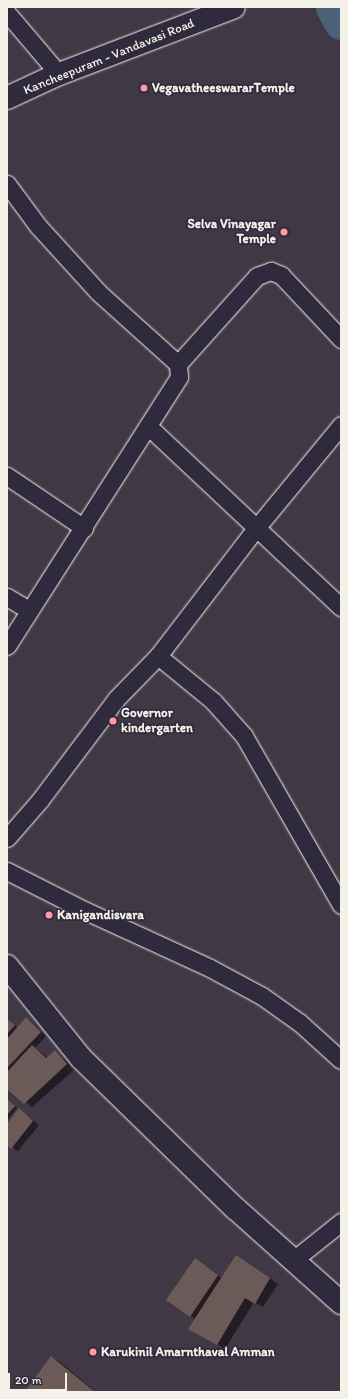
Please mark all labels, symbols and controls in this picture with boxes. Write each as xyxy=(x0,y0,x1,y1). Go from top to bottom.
street label: Kancheepuram - Vandavasi Road xyxy=(21,16,197,98)
place label: VegavatheeswararTemple xyxy=(152,80,295,96)
marker: VegavatheeswararTemple xyxy=(139,83,149,93)
place label: Selva Vinayagar Temple xyxy=(187,217,276,248)
marker: Selva Vinayagar Temple xyxy=(279,227,289,237)
place label: Governor kindergarten xyxy=(121,706,193,737)
marker: Governor kindergarten xyxy=(108,716,118,726)
place label: Kanigandisvara xyxy=(57,907,144,923)
marker: Kanigandisvara xyxy=(44,910,54,920)
place label: Karukinil Amarnthaval Amman xyxy=(101,1344,275,1360)
marker: Karukinil Amarnthaval Amman xyxy=(88,1347,98,1357)
scale bar xyxy=(10,1365,69,1391)
text: 20 m xyxy=(15,1373,42,1387)

